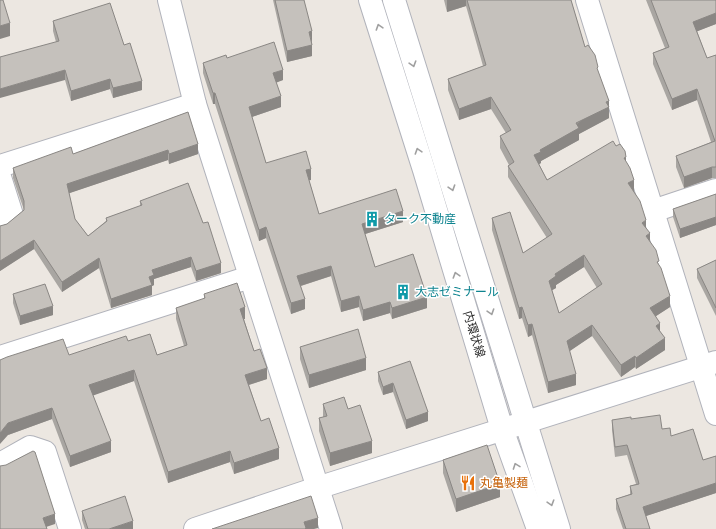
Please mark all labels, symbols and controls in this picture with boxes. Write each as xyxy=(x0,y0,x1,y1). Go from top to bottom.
one-way arrow xyxy=(375,24,384,31)
one-way arrow xyxy=(408,60,417,67)
one-way arrow xyxy=(414,147,423,154)
one-way arrow xyxy=(447,185,456,192)
building icon: ターク不動産 xyxy=(363,210,381,228)
place label: ターク不動産 xyxy=(384,212,456,226)
one-way arrow xyxy=(452,272,461,279)
building icon: 大志ゼミナール xyxy=(394,283,412,301)
place label: 大志ゼミナール xyxy=(415,285,499,299)
street label: 内環状線 xyxy=(460,309,488,359)
one-way arrow xyxy=(486,309,495,316)
one-way arrow xyxy=(512,463,520,470)
restaurant icon: 丸亀製麺 xyxy=(459,474,477,492)
place label: 丸亀製麺 xyxy=(480,476,528,490)
one-way arrow xyxy=(546,499,555,506)

